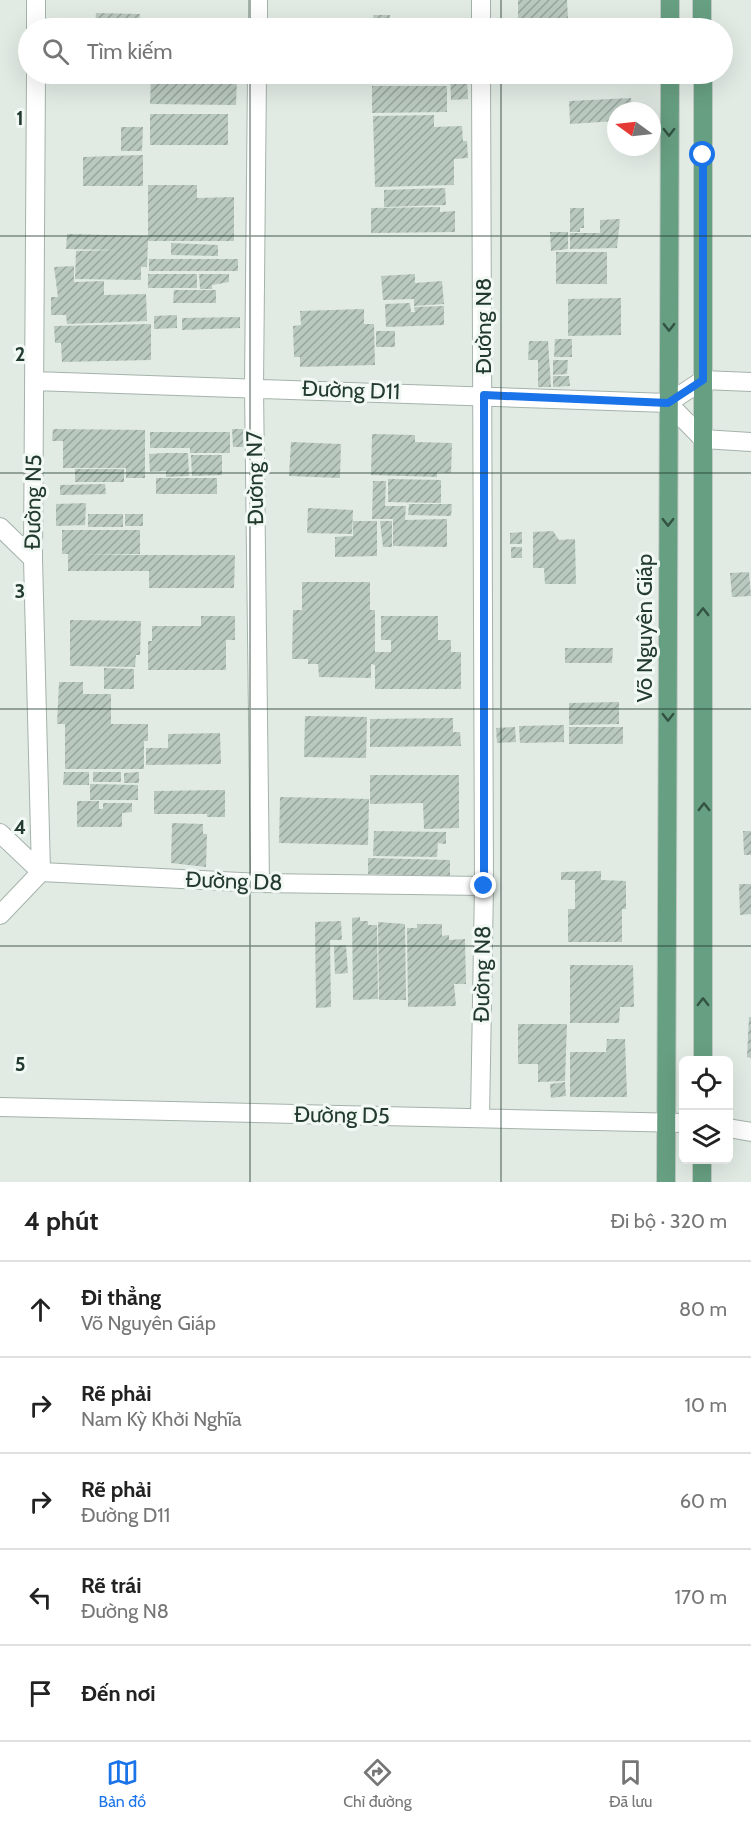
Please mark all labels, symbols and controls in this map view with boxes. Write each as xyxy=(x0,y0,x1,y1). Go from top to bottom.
search box xyxy=(18,18,733,84)
icon: search xyxy=(39,35,72,68)
text: Tìm kiếm xyxy=(87,38,173,65)
north arrow xyxy=(607,102,661,156)
text: 1 xyxy=(16,106,24,130)
one-way arrow xyxy=(663,127,675,136)
route start xyxy=(689,141,715,167)
street label: Đường N8 xyxy=(470,278,497,374)
one-way arrow xyxy=(663,322,675,331)
text: 2 xyxy=(15,342,25,366)
street label: Đường D11 xyxy=(301,375,401,405)
street label: Đường N7 xyxy=(241,431,269,525)
street label: Đường N5 xyxy=(19,454,47,550)
one-way arrow xyxy=(662,517,674,526)
street label: Võ Nguyên Giáp xyxy=(631,554,658,702)
text: 3 xyxy=(15,579,25,603)
one-way arrow xyxy=(697,608,709,617)
one-way arrow xyxy=(662,712,674,721)
one-way arrow xyxy=(698,803,710,812)
text: 4 xyxy=(14,815,26,839)
street label: Đường D8 xyxy=(185,866,283,896)
route end xyxy=(470,872,496,898)
street label: Đường N8 xyxy=(468,925,496,1023)
one-way arrow xyxy=(697,998,709,1007)
text: 5 xyxy=(15,1052,25,1076)
map controls xyxy=(679,1056,733,1164)
button: locate xyxy=(679,1056,733,1110)
street label: Đường D5 xyxy=(294,1101,390,1129)
button: layers xyxy=(679,1110,733,1164)
text: 4 phút xyxy=(24,1205,98,1237)
text: Đi bộ · 320 m xyxy=(611,1209,727,1233)
text: Đi thẳng xyxy=(81,1284,161,1311)
icon: ahead xyxy=(24,1293,57,1326)
text: 80 m xyxy=(679,1297,727,1321)
text: Võ Nguyên Giáp xyxy=(81,1311,216,1335)
text: Rẽ phải xyxy=(81,1380,152,1407)
icon: right xyxy=(24,1389,57,1422)
text: 10 m xyxy=(684,1393,727,1417)
text: Nam Kỳ Khởi Nghĩa xyxy=(81,1407,242,1431)
text: Rẽ phải xyxy=(81,1476,152,1503)
icon: right xyxy=(24,1485,57,1518)
text: 60 m xyxy=(680,1489,727,1513)
text: Đường D11 xyxy=(81,1503,170,1527)
text: Rẽ trái xyxy=(81,1572,142,1599)
icon: left xyxy=(24,1581,57,1614)
text: 170 m xyxy=(675,1585,727,1609)
text: Đường N8 xyxy=(81,1599,169,1623)
icon: arrive xyxy=(24,1677,57,1710)
text: Đến nơi xyxy=(81,1680,155,1707)
tab: Bản đồ xyxy=(99,1756,146,1811)
tab: Chỉ đường xyxy=(343,1756,412,1811)
tab: Đã lưu xyxy=(609,1756,652,1811)

